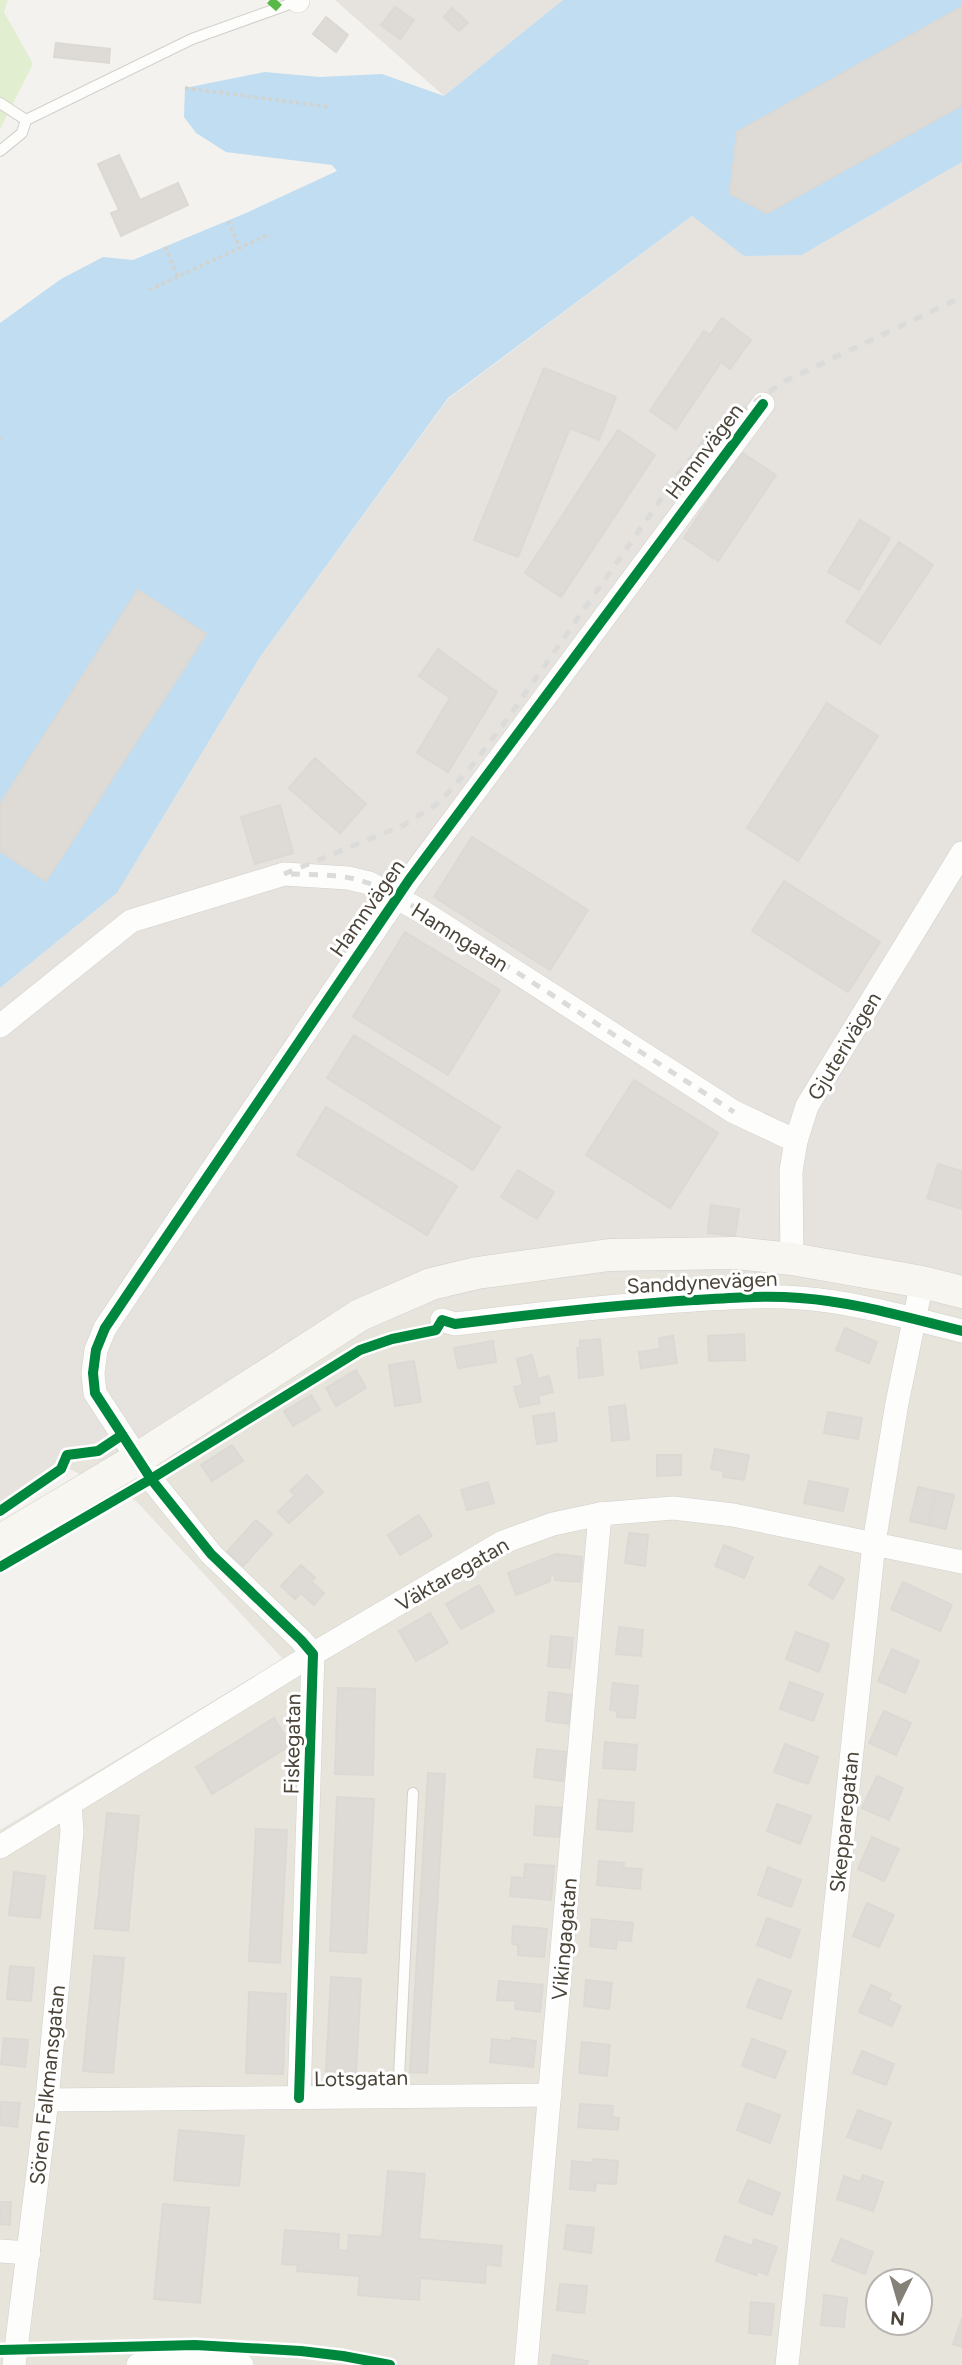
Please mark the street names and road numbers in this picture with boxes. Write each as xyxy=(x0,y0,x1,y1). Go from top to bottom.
street label: Hamnvägen xyxy=(660,398,748,504)
street label: Hamnvägen xyxy=(324,855,410,961)
street label: Hamngatan xyxy=(407,897,513,977)
street label: Gjuterivägen xyxy=(802,987,886,1105)
street label: Sanddynevägen xyxy=(626,1266,778,1298)
street label: Väktaregatan xyxy=(391,1532,513,1616)
street label: Fiskegatan xyxy=(279,1693,305,1795)
street label: Skepparegatan xyxy=(824,1750,864,1894)
street label: Vikingagatan xyxy=(546,1877,582,2001)
street label: Sören Falkmansgatan xyxy=(24,1984,70,2186)
street label: Lotsgatan xyxy=(314,2065,408,2091)

